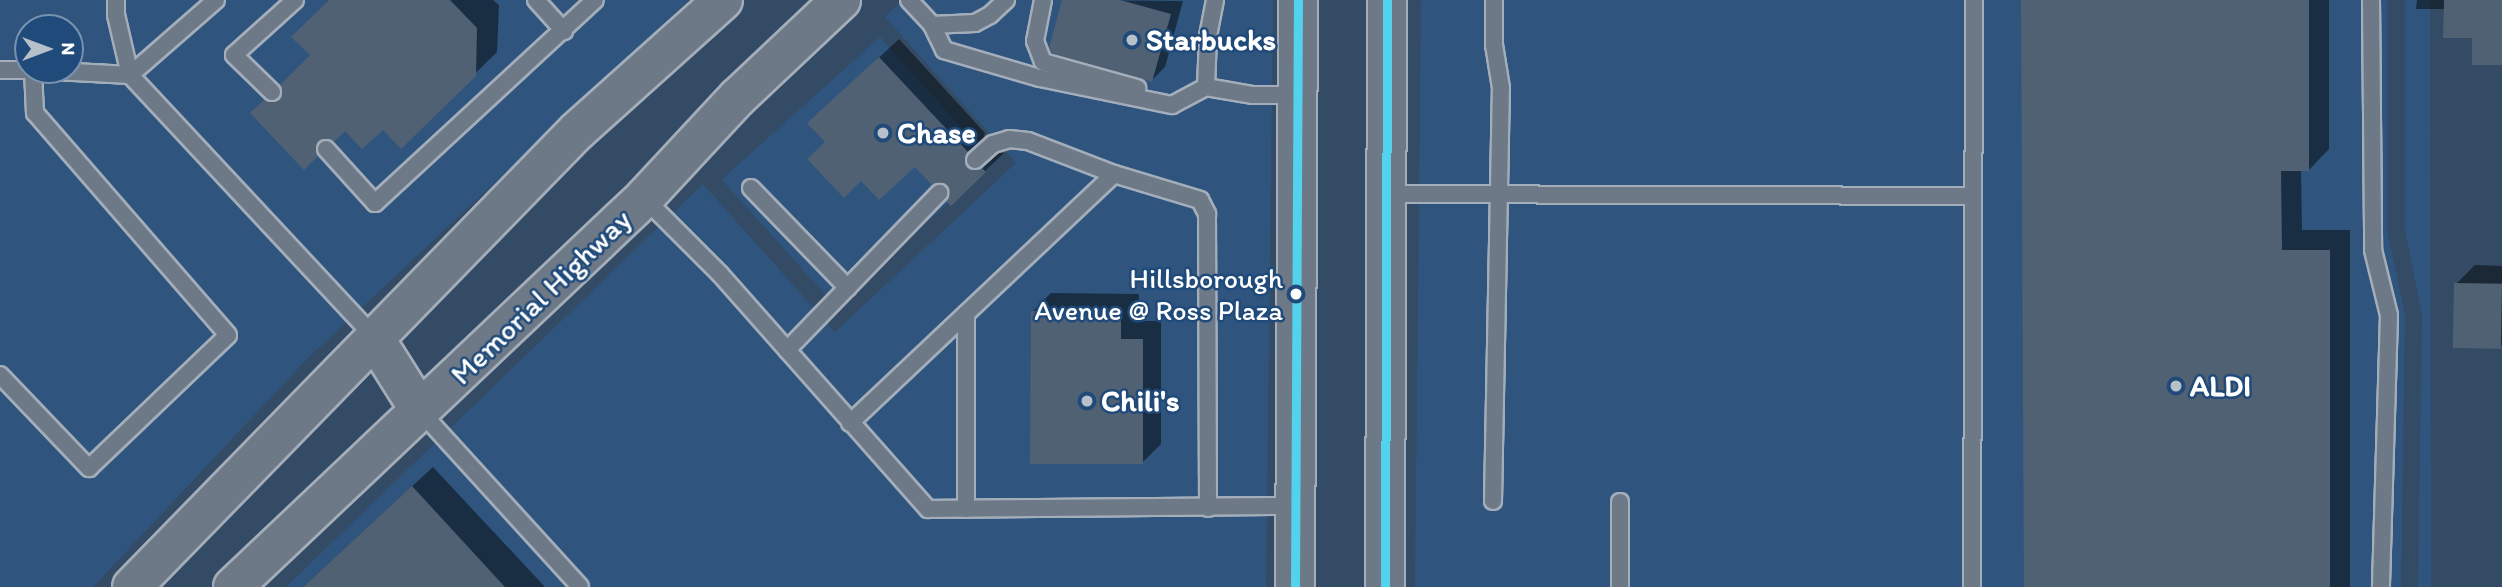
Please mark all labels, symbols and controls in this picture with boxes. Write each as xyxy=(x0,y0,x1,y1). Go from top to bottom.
north arrow xyxy=(14,14,84,84)
place label: Starbucks xyxy=(1146,22,1276,58)
marker: Starbucks xyxy=(1124,32,1140,48)
text: N xyxy=(57,43,80,55)
place label: Chase xyxy=(897,115,976,151)
marker: Chase xyxy=(875,125,891,141)
street label: Memorial Highway xyxy=(443,202,639,392)
place label: Hillsborough Avenue @ Ross Plaza xyxy=(1035,261,1283,327)
marker: Hillsborough Avenue @ Ross Plaza xyxy=(1289,287,1303,301)
place label: ALDI xyxy=(2190,368,2251,404)
marker: ALDI xyxy=(2168,378,2184,394)
place label: Chili's xyxy=(1101,383,1179,419)
marker: Chili's xyxy=(1079,393,1095,409)

